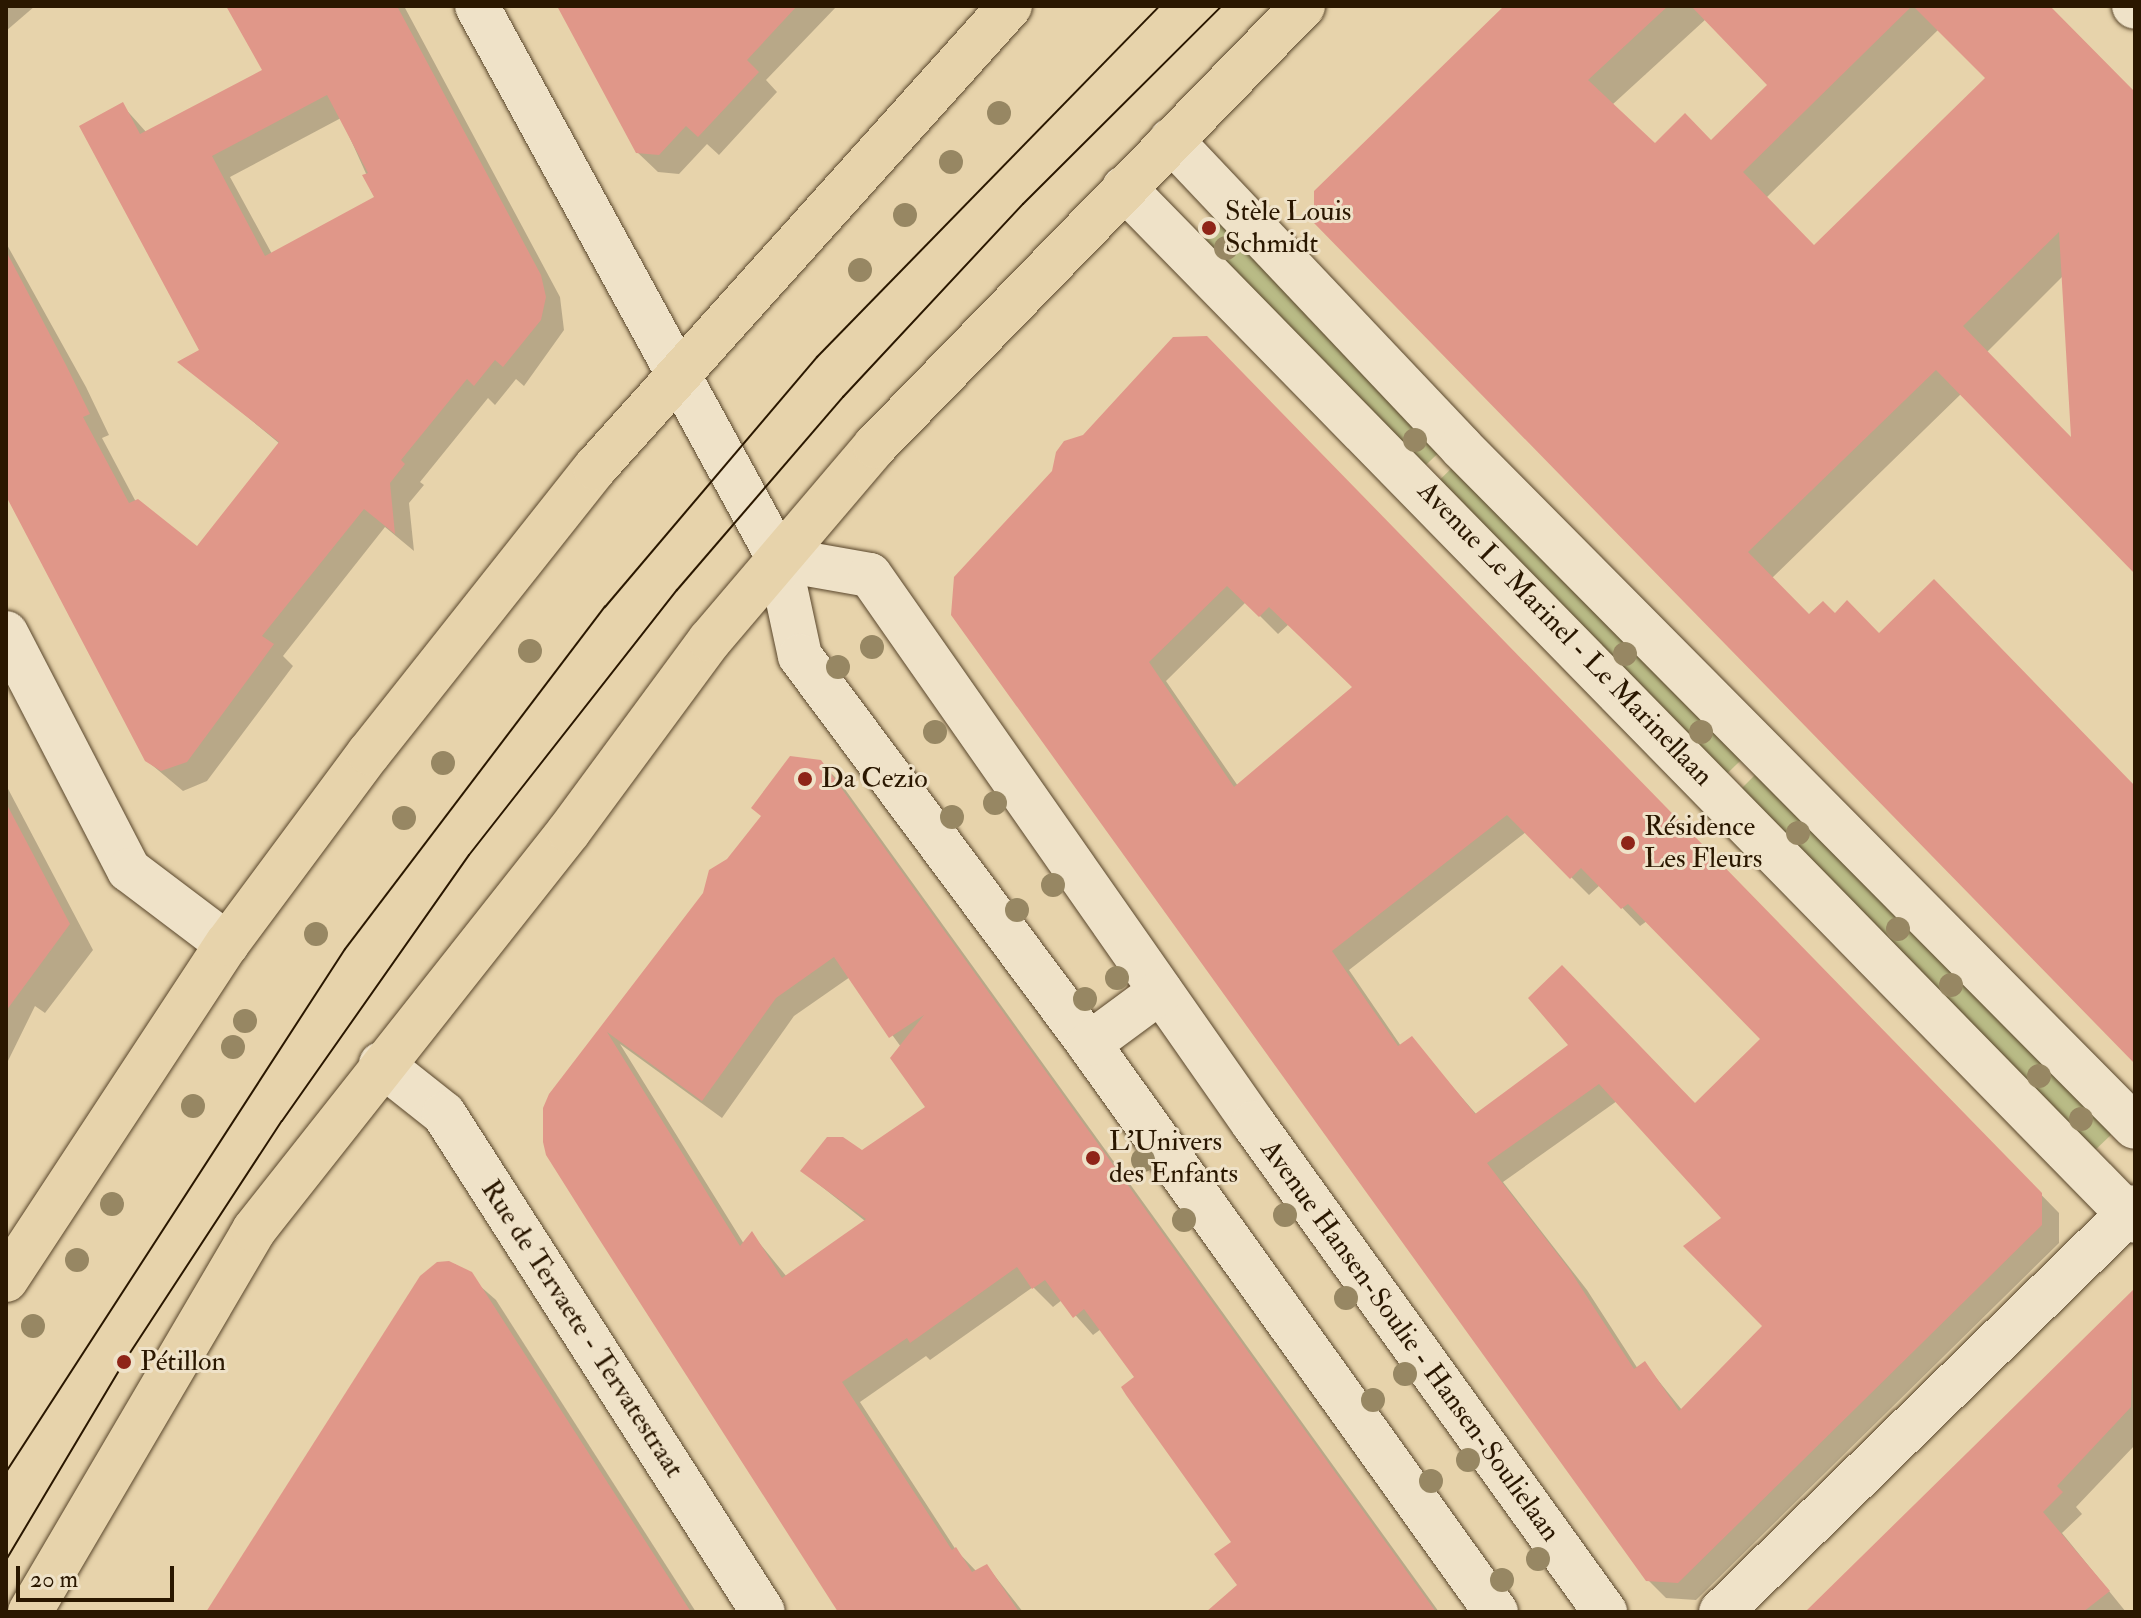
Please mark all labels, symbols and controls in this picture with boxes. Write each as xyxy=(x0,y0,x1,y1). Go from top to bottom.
place label: Stèle Louis Schmidt xyxy=(1225,195,1351,261)
marker: Stèle Louis Schmidt xyxy=(1200,219,1218,237)
street label: Avenue Le Marinel - Le Marinellaan xyxy=(1410,475,1720,793)
place label: Da Cezio xyxy=(821,762,928,796)
marker: Da Cezio xyxy=(796,770,814,788)
place label: Résidence Les Fleurs xyxy=(1644,810,1762,876)
marker: Résidence Les Fleurs xyxy=(1619,834,1637,852)
place label: L'Univers des Enfants xyxy=(1109,1125,1238,1191)
street label: Avenue Hansen-Soulie - Hansen-Soulielaan xyxy=(1253,1134,1567,1548)
marker: L'Univers des Enfants xyxy=(1084,1149,1102,1167)
street label: Rue de Tervaete - Tervatestraat xyxy=(473,1174,691,1484)
place label: Pétillon xyxy=(140,1345,226,1379)
marker: Pétillon xyxy=(115,1353,133,1371)
scale bar xyxy=(20,1550,178,1600)
text: 20 m xyxy=(30,1564,78,1595)

